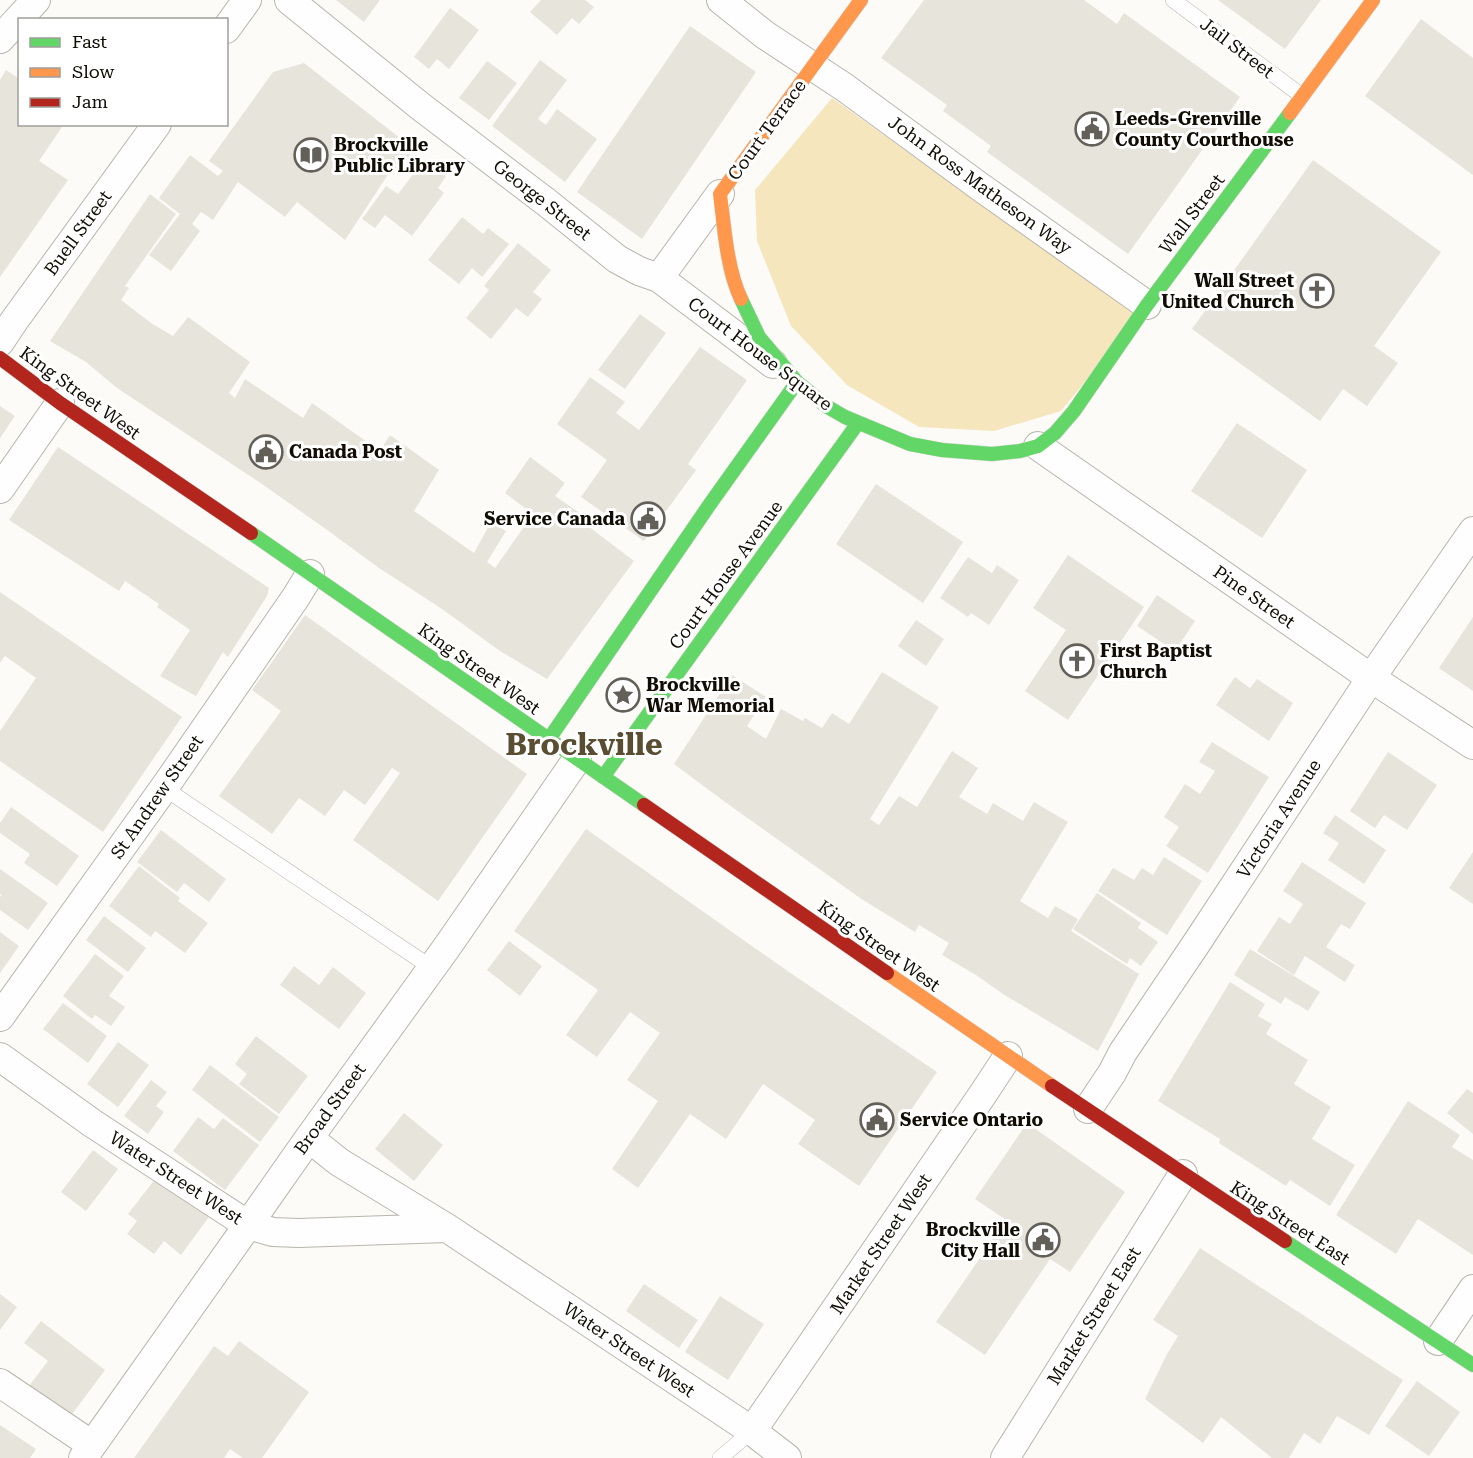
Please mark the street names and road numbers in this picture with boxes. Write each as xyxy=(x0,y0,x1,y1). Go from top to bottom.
street label: Jail Street xyxy=(1196,13,1279,82)
street label: Court Terrace xyxy=(723,75,810,184)
street label: John Ross Matheson Way xyxy=(885,111,1076,258)
street label: George Street xyxy=(489,155,596,244)
street label: Wall Street xyxy=(1155,169,1229,258)
street label: Buell Street xyxy=(40,186,116,279)
street label: Court House Square xyxy=(684,292,837,415)
street label: King Street West xyxy=(16,342,145,444)
street label: Court House Avenue xyxy=(665,496,787,653)
street label: Pine Street xyxy=(1209,561,1299,633)
street label: King Street West xyxy=(414,619,545,719)
street label: St Andrew Street xyxy=(106,731,207,863)
street label: Victoria Avenue xyxy=(1232,755,1325,882)
street label: King Street West xyxy=(814,896,945,996)
street label: Broad Street xyxy=(290,1059,370,1158)
street label: Water Street West xyxy=(106,1127,247,1229)
street label: Market Street West xyxy=(826,1169,936,1318)
street label: King Street East xyxy=(1227,1176,1354,1269)
street label: Market Street East xyxy=(1043,1243,1145,1389)
street label: Water Street West xyxy=(559,1298,699,1402)

